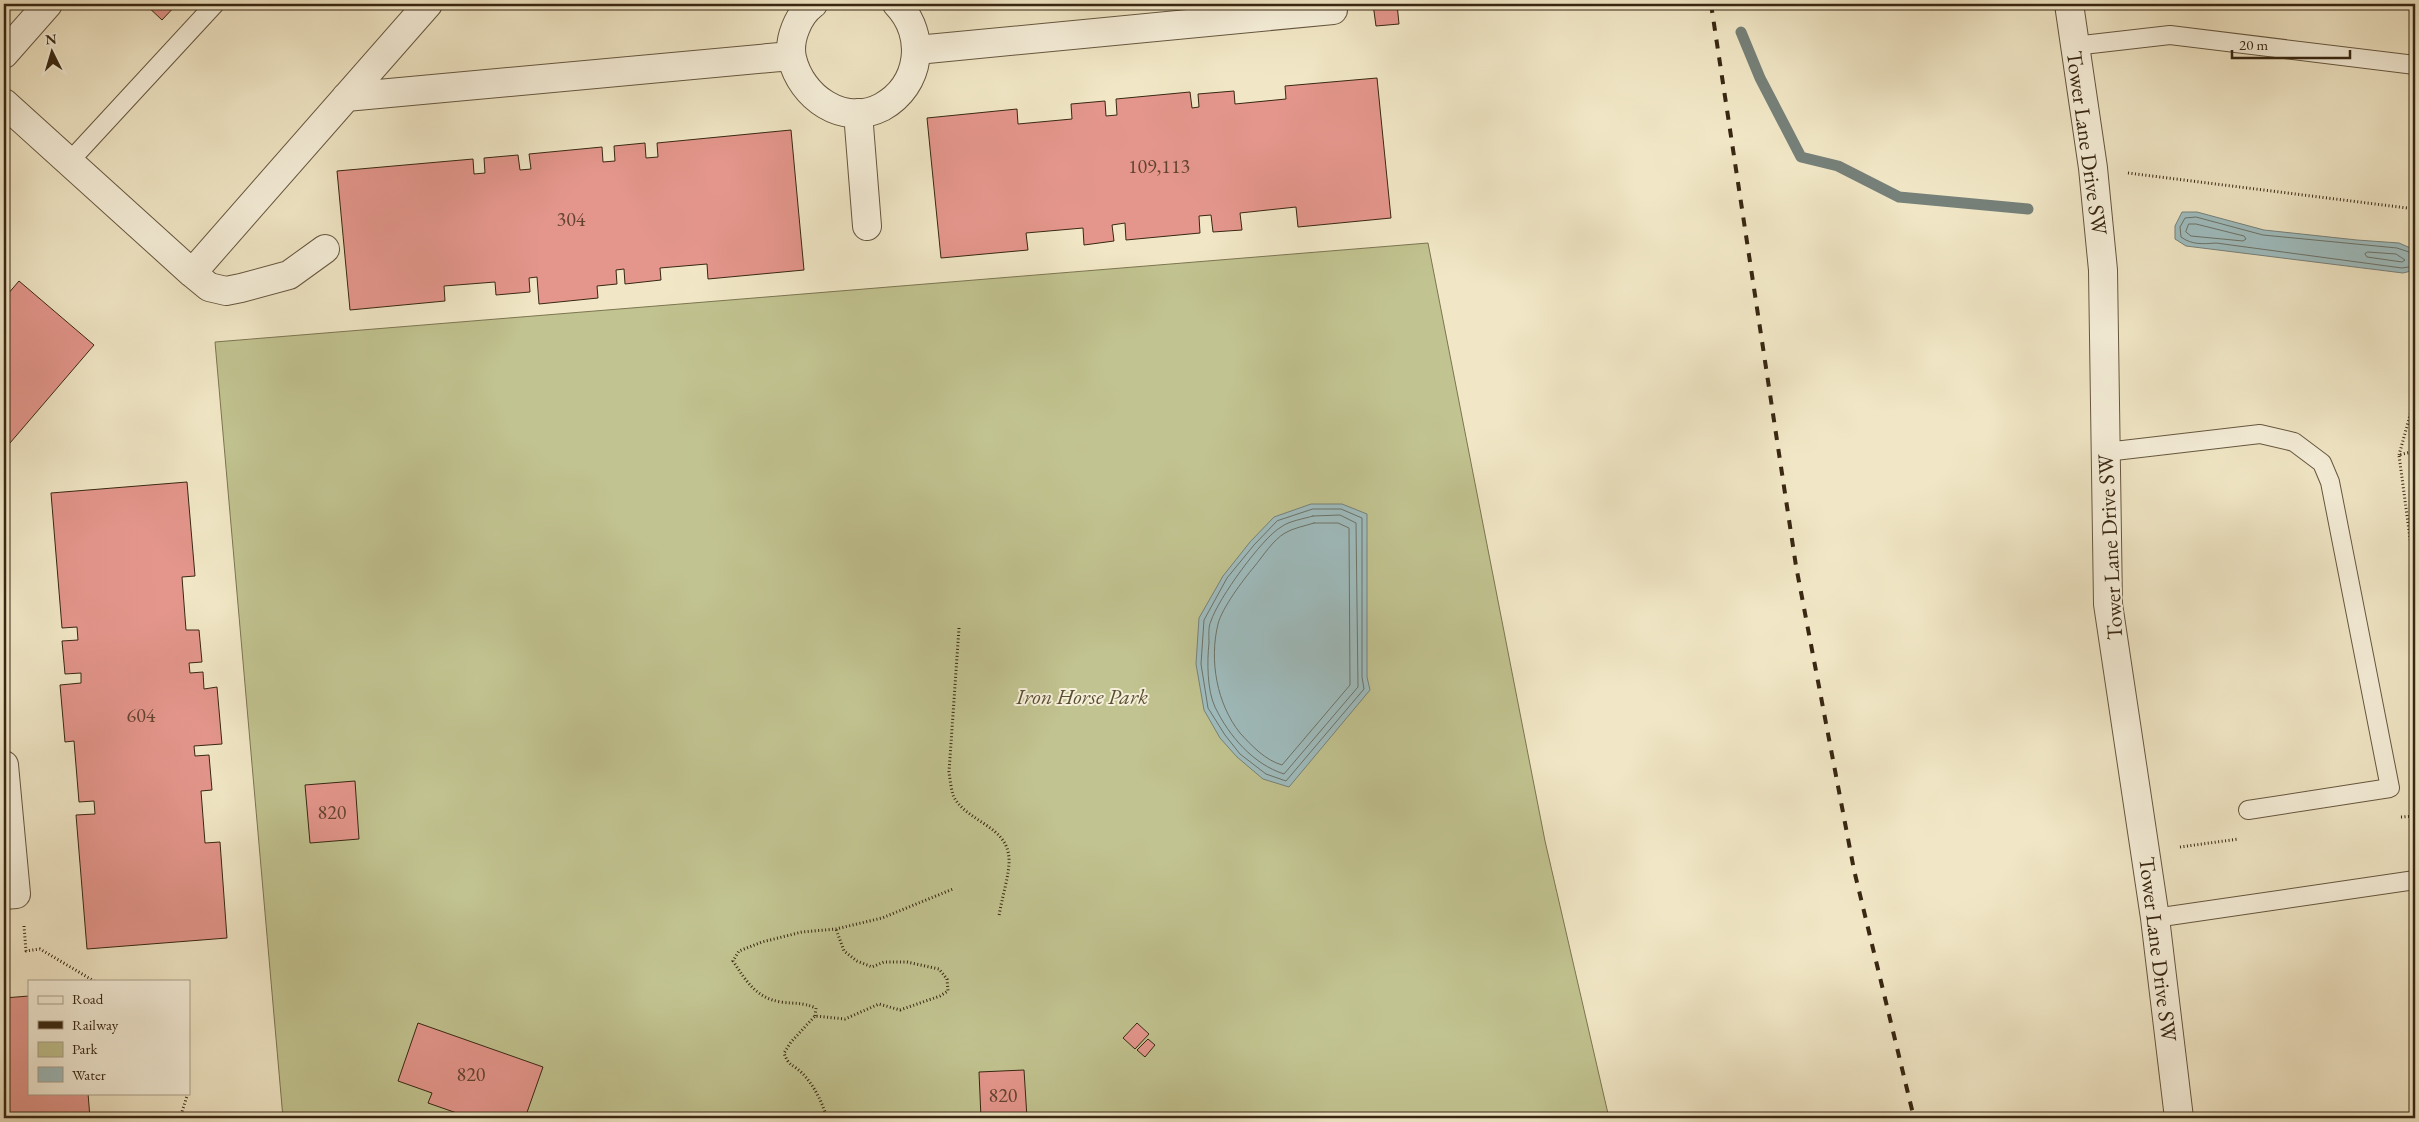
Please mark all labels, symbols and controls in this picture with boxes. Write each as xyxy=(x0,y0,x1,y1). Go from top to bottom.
north arrow xyxy=(28,28,78,78)
scale bar xyxy=(2232,28,2349,60)
text: N xyxy=(44,30,58,49)
text: 20 m xyxy=(2239,35,2268,54)
street label: Tower Lane Drive SW xyxy=(2060,49,2114,238)
house number: 109,113 xyxy=(1128,153,1190,179)
house number: 304 xyxy=(557,206,586,232)
street label: Tower Lane Drive SW xyxy=(2091,453,2129,641)
park label: Iron Horse Park xyxy=(1015,682,1148,711)
house number: 604 xyxy=(127,702,156,728)
house number: 820 xyxy=(318,799,347,825)
street label: Tower Lane Drive SW xyxy=(2132,855,2184,1044)
legend xyxy=(28,980,190,1094)
text: Road xyxy=(72,989,104,1008)
text: Railway xyxy=(72,1015,119,1034)
text: Park xyxy=(72,1039,99,1058)
house number: 820 xyxy=(457,1061,486,1087)
text: Water xyxy=(72,1065,106,1084)
house number: 820 xyxy=(989,1082,1018,1108)

